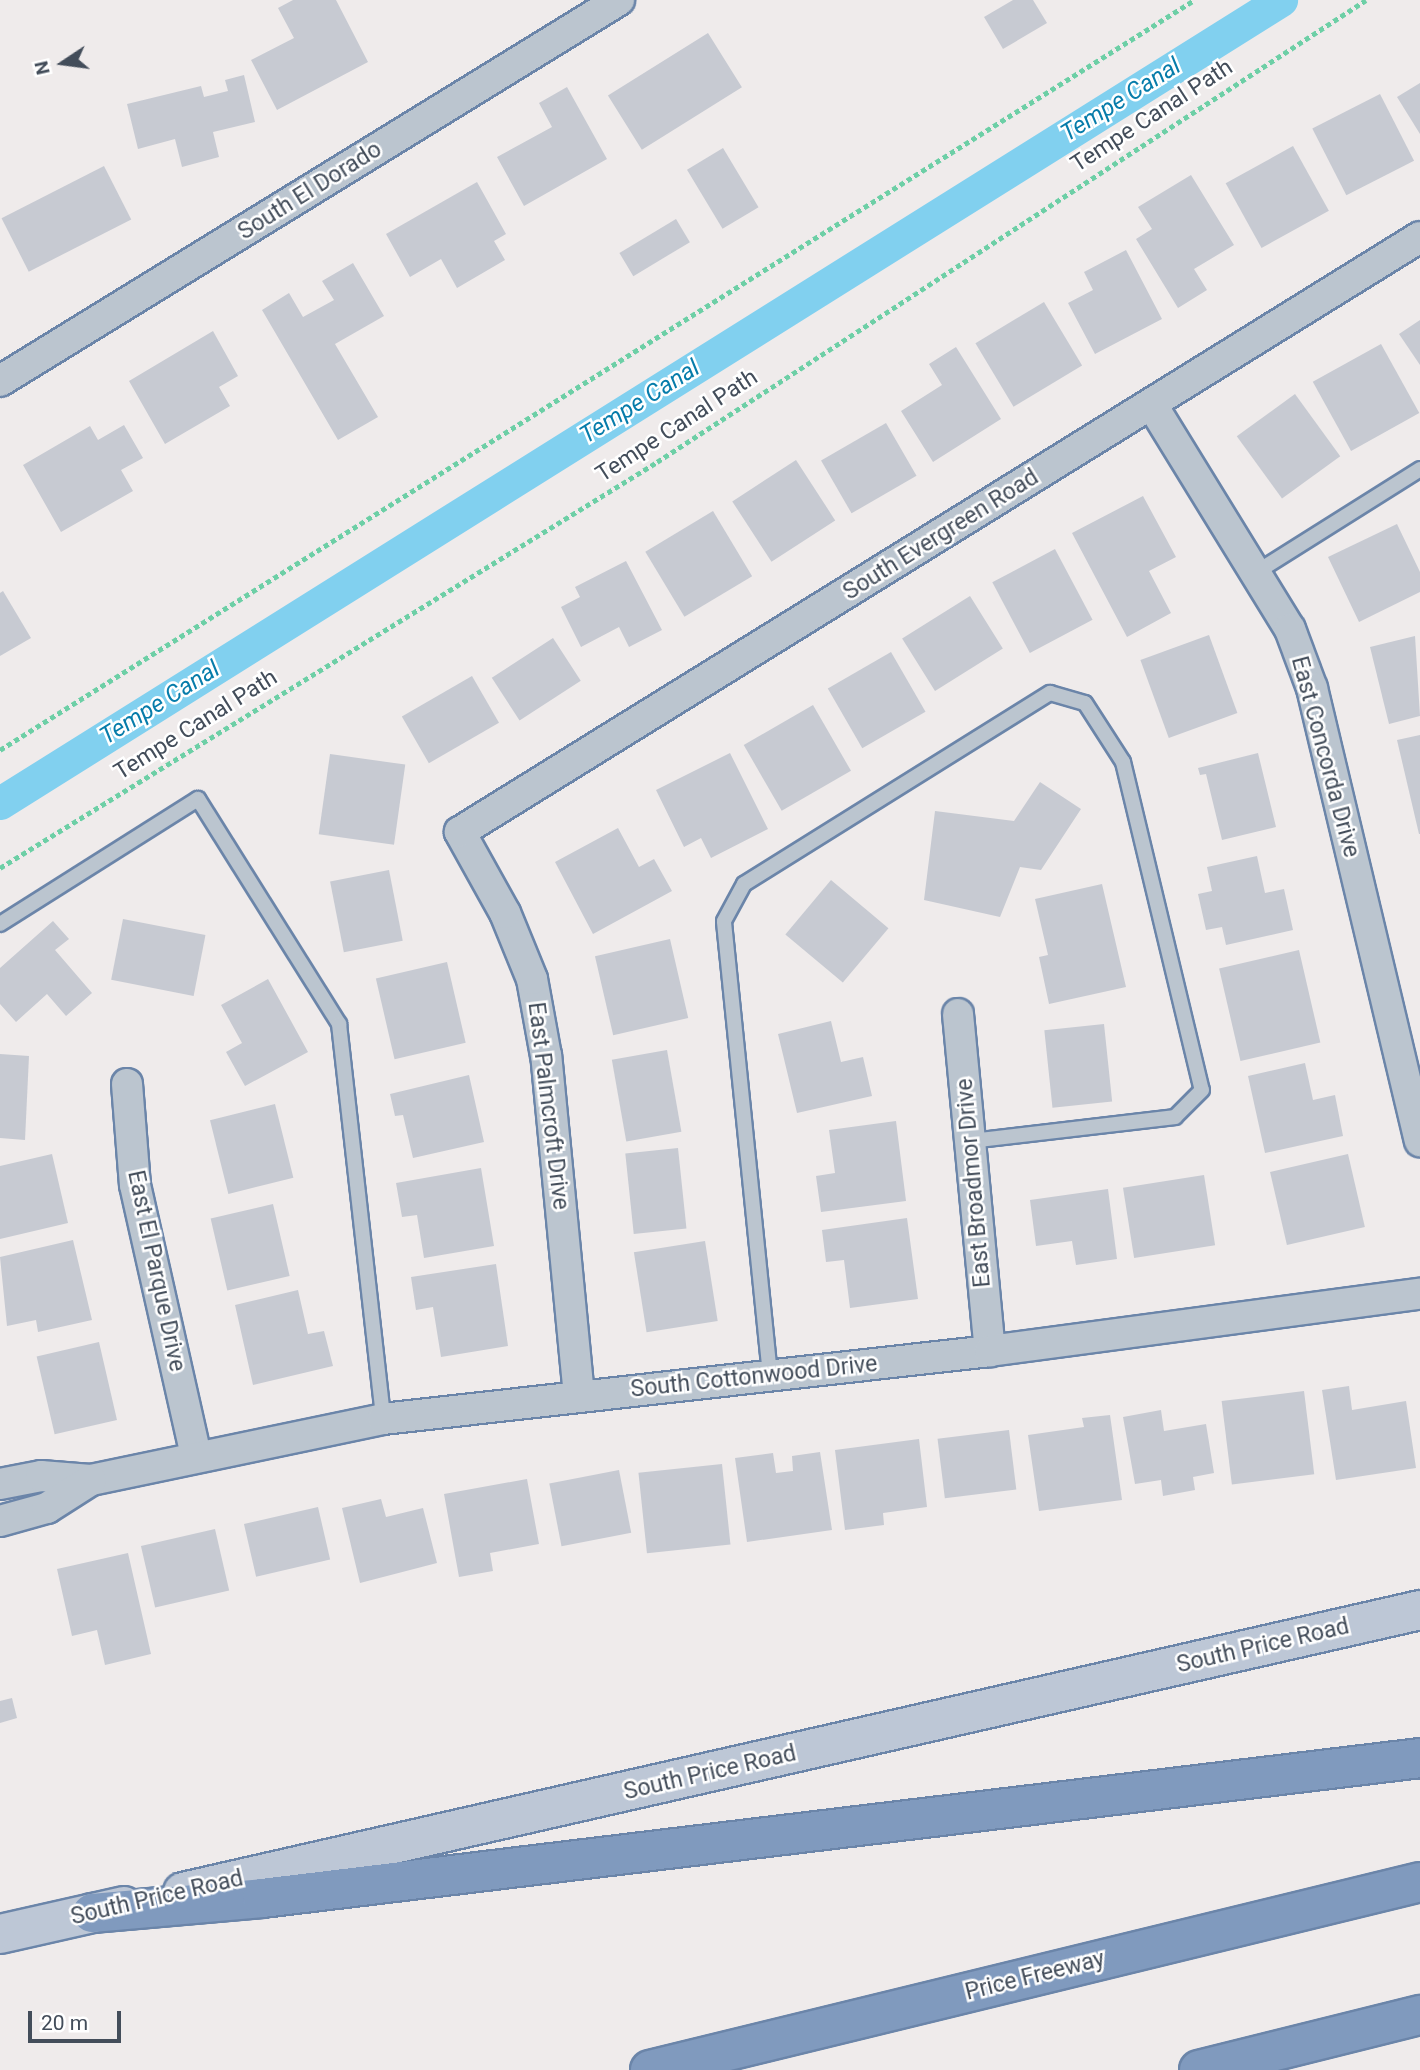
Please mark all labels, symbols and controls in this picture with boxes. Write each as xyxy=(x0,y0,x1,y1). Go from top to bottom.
north arrow xyxy=(28,28,98,98)
water label: Tempe Canal xyxy=(1056,52,1186,148)
street label: Tempe Canal Path xyxy=(1066,54,1238,178)
text: N xyxy=(29,59,55,77)
street label: South El Dorado xyxy=(233,136,387,246)
water label: Tempe Canal xyxy=(575,354,705,450)
street label: Tempe Canal Path xyxy=(591,364,763,488)
street label: South Evergreen Road xyxy=(838,464,1044,606)
street label: East Concorda Drive xyxy=(1285,653,1365,861)
water label: Tempe Canal xyxy=(95,655,225,751)
street label: Tempe Canal Path xyxy=(109,664,283,786)
street label: East Palmcroft Drive xyxy=(522,1001,574,1211)
street label: East Broadmor Drive xyxy=(951,1077,997,1289)
street label: East El Parque Drive xyxy=(121,1168,191,1374)
street label: South Cottonwood Drive xyxy=(629,1350,879,1404)
street label: South Price Road xyxy=(1174,1613,1352,1679)
street label: South Price Road xyxy=(621,1740,799,1806)
street label: South Price Road xyxy=(68,1865,246,1931)
street label: Price Freeway xyxy=(962,1945,1108,2007)
scale bar xyxy=(32,1996,124,2040)
text: 20 m xyxy=(41,2011,88,2035)

